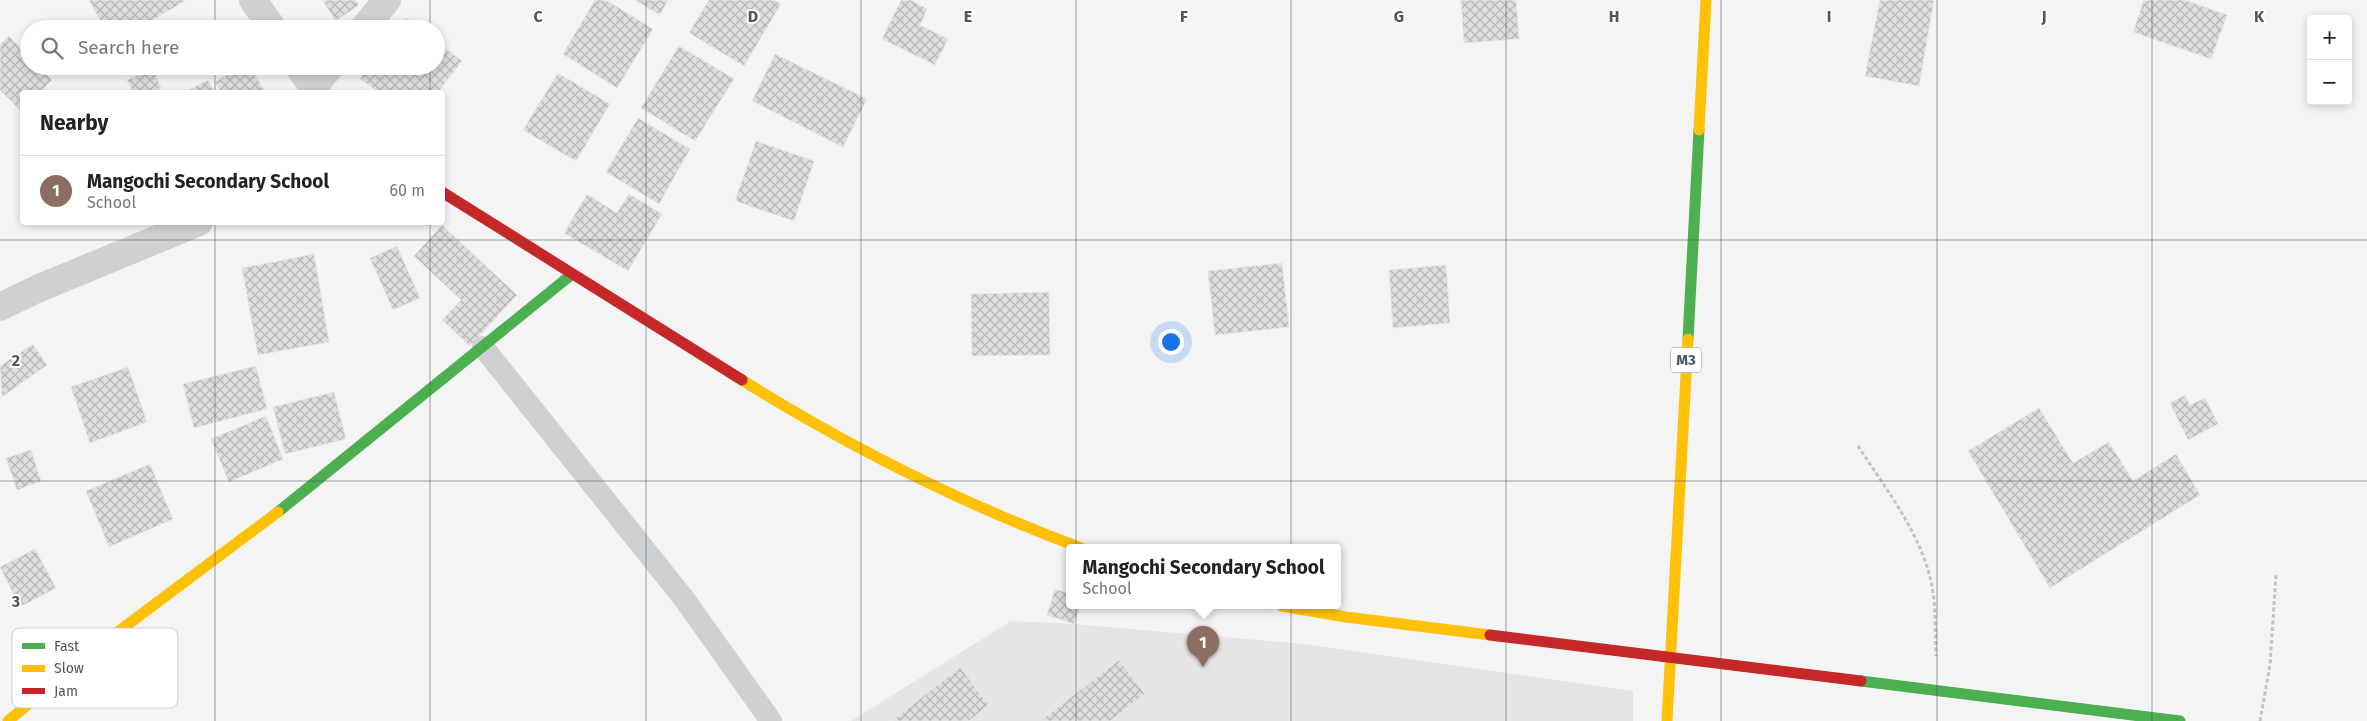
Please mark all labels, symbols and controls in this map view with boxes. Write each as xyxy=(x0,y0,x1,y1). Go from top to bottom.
text: C xyxy=(533,7,543,26)
text: D xyxy=(748,7,758,26)
text: E xyxy=(964,7,972,26)
text: F xyxy=(1180,7,1188,26)
text: G xyxy=(1394,7,1404,26)
text: H xyxy=(1609,7,1619,26)
text: I xyxy=(1827,7,1831,26)
text: J xyxy=(2040,7,2047,26)
text: K xyxy=(2254,7,2265,26)
map controls xyxy=(2307,15,2352,105)
button: + xyxy=(2307,15,2352,60)
search box xyxy=(20,20,445,75)
icon: search xyxy=(38,34,66,62)
text: Search here xyxy=(78,36,179,59)
button: − xyxy=(2307,60,2352,105)
text: Nearby xyxy=(40,110,108,136)
text: Mangochi Secondary School xyxy=(87,170,329,193)
text: 1 xyxy=(52,181,60,200)
text: 60 m xyxy=(390,181,425,200)
text: School xyxy=(87,193,136,212)
your location xyxy=(1158,329,1184,355)
road number: M3 xyxy=(1671,348,1701,372)
text: 2 xyxy=(12,351,20,370)
popup xyxy=(1066,544,1341,609)
text: Mangochi Secondary School xyxy=(1082,556,1325,579)
text: School xyxy=(1082,579,1132,598)
text: 3 xyxy=(11,592,20,611)
pin: 1 xyxy=(1187,626,1219,667)
legend xyxy=(12,628,178,708)
text: Fast xyxy=(54,638,80,655)
text: Slow xyxy=(54,660,84,677)
text: Jam xyxy=(54,683,78,700)

